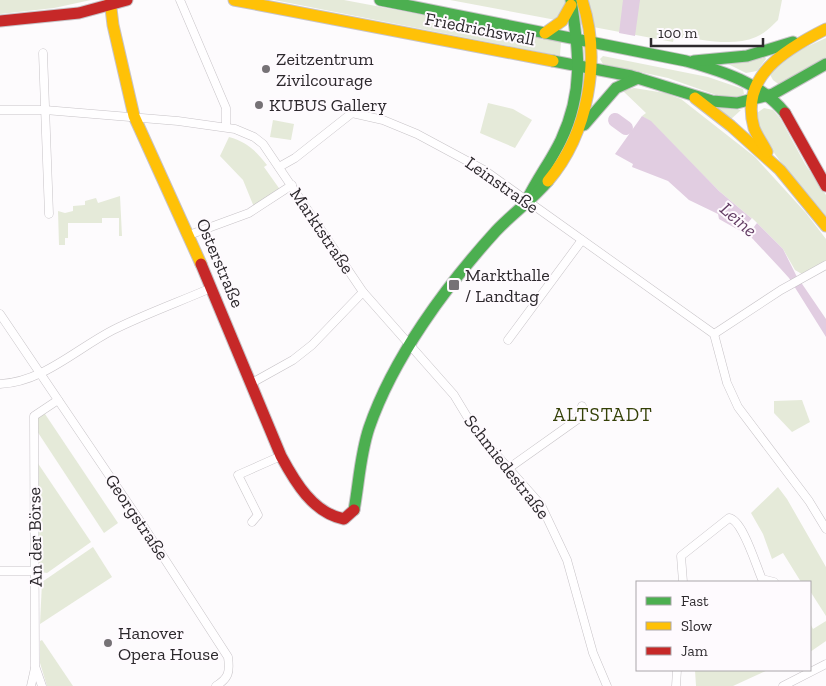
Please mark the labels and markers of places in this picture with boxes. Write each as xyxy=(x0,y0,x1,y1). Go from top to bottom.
place label: Zeitzentrum Zivilcourage xyxy=(276,48,374,91)
marker: Zeitzentrum Zivilcourage xyxy=(260,63,272,75)
place label: KUBUS Gallery xyxy=(269,94,388,116)
marker: KUBUS Gallery xyxy=(253,99,265,111)
place label: Markthalle / Landtag xyxy=(465,264,550,307)
marker: Markthalle / Landtag xyxy=(447,278,461,292)
place label: Hanover Opera House xyxy=(118,622,219,665)
marker: Hanover Opera House xyxy=(102,637,114,649)

